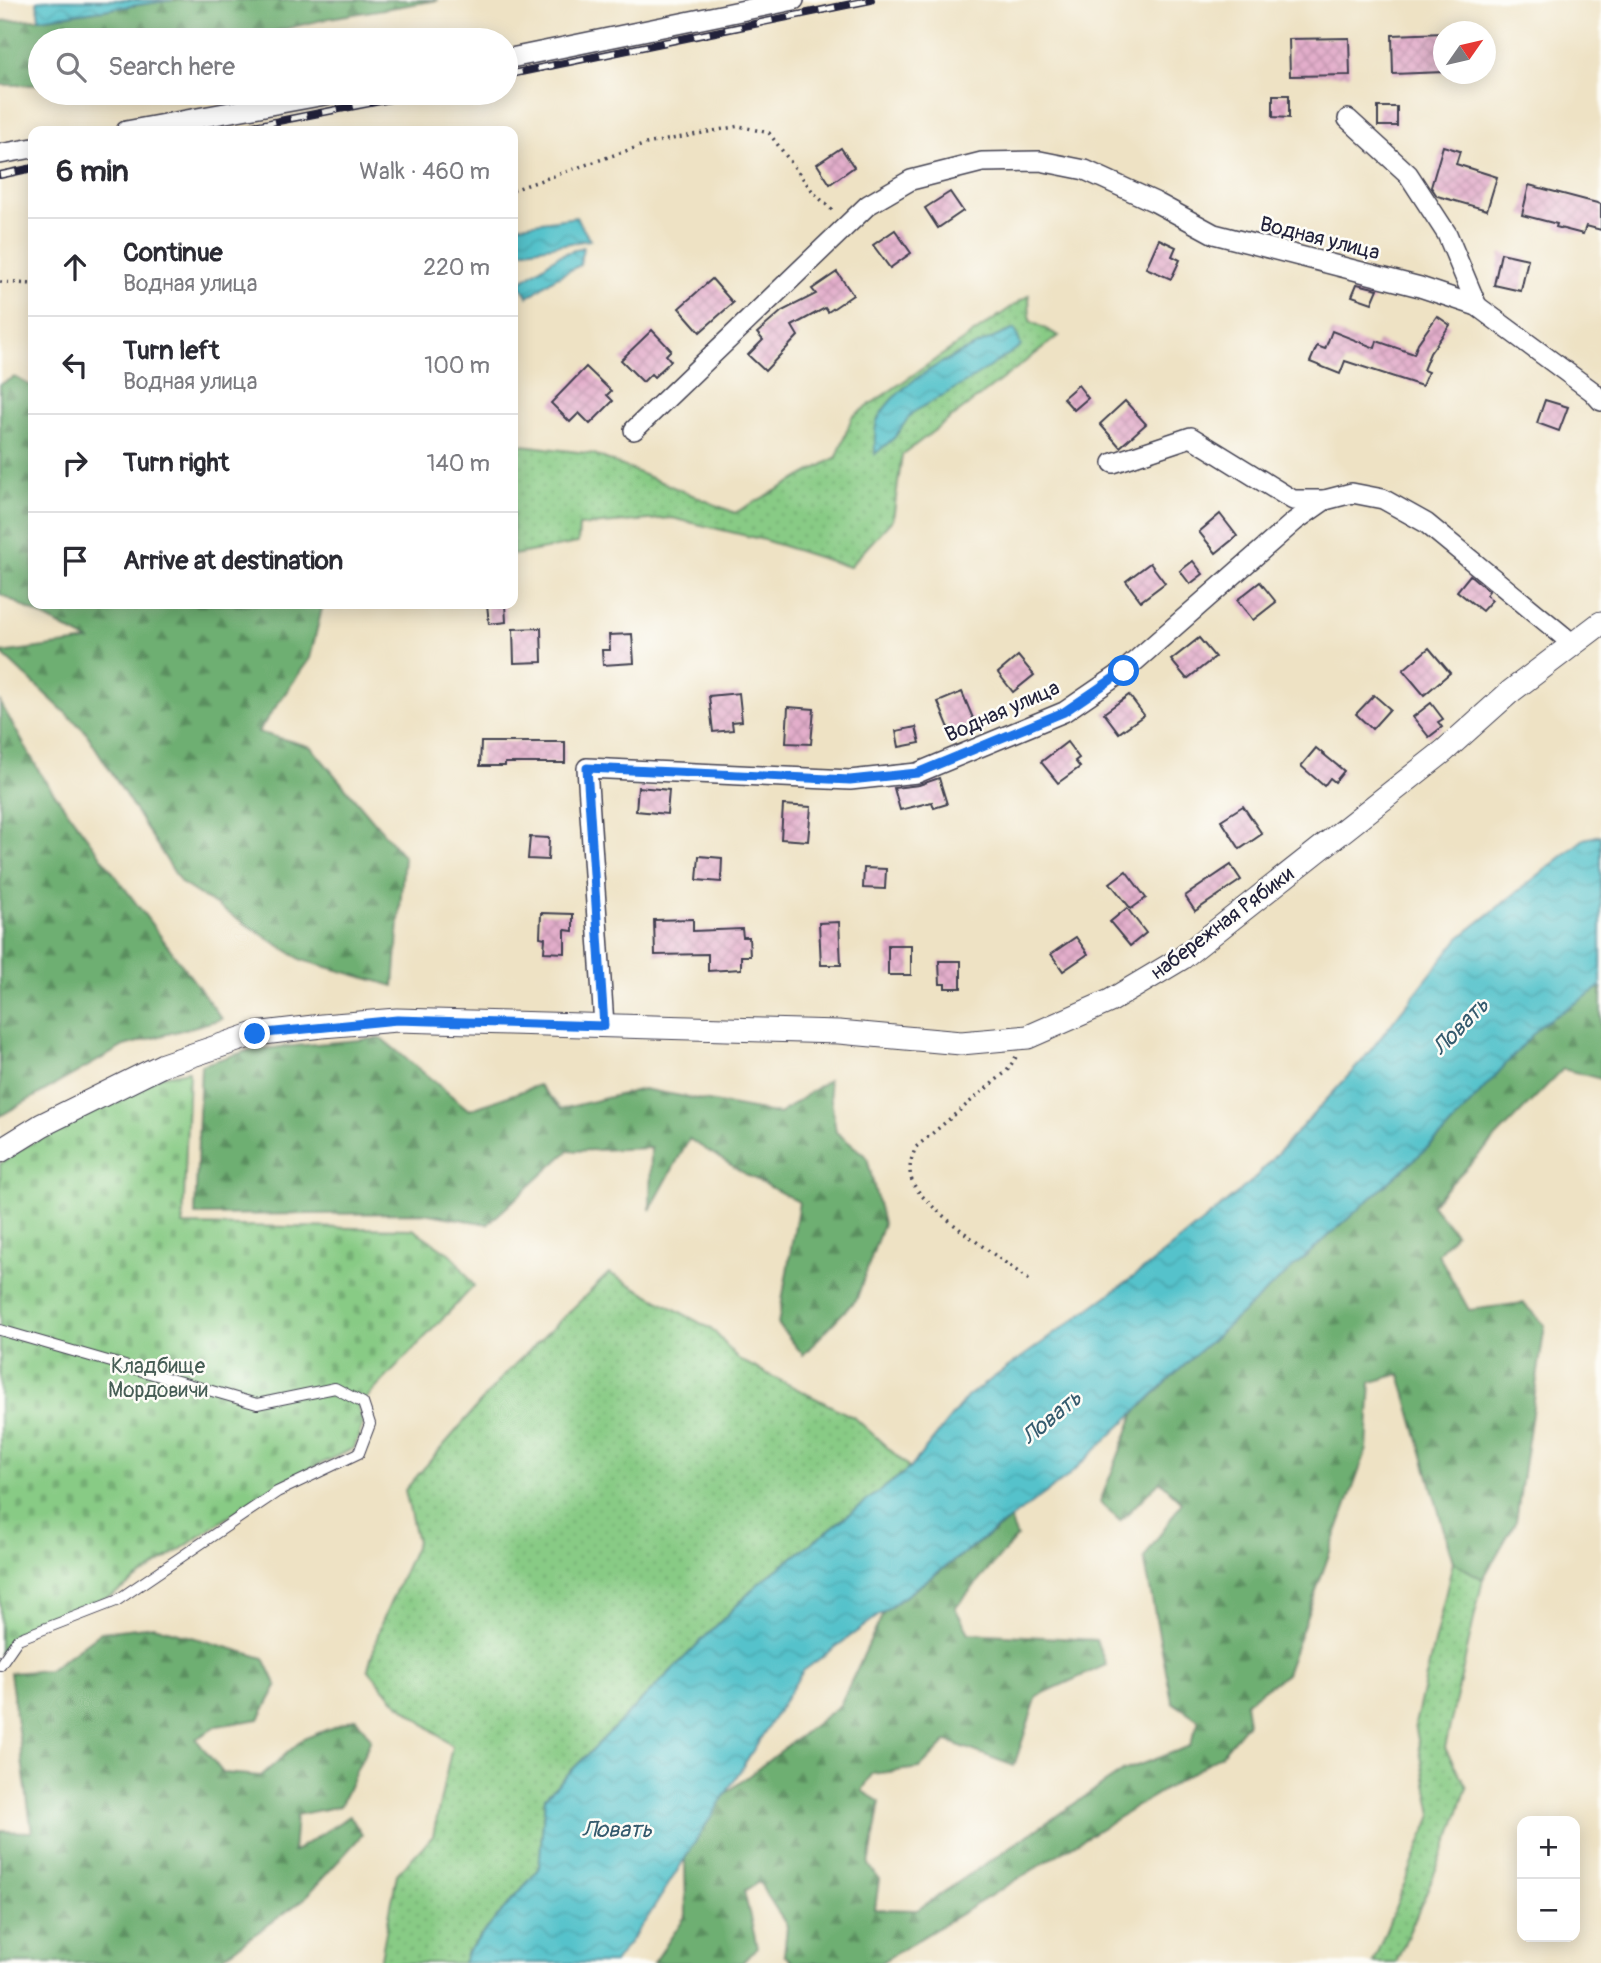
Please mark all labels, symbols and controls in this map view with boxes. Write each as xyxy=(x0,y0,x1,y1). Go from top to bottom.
north arrow xyxy=(1433,21,1496,84)
search box xyxy=(28,28,518,105)
icon: search xyxy=(52,48,90,86)
text: Search here xyxy=(108,51,235,83)
text: 6 min xyxy=(56,153,129,190)
text: Walk · 460 m xyxy=(359,157,490,186)
street label: Водная улица xyxy=(1257,211,1383,266)
text: Continue xyxy=(123,237,223,269)
icon: ahead xyxy=(56,248,94,286)
text: 220 m xyxy=(423,253,490,282)
text: Водная улица xyxy=(123,269,257,298)
text: Turn left xyxy=(123,335,219,367)
icon: left xyxy=(56,346,94,384)
text: 100 m xyxy=(424,351,490,380)
text: Водная улица xyxy=(123,367,257,396)
icon: right xyxy=(56,444,94,482)
text: Turn right xyxy=(123,447,229,479)
text: 140 m xyxy=(427,449,490,478)
icon: arrive xyxy=(56,542,94,580)
text: Arrive at destination xyxy=(123,545,343,577)
route start xyxy=(1108,655,1139,686)
street label: Водная улица xyxy=(941,674,1064,749)
street label: набережная Рябики xyxy=(1145,861,1299,986)
water label: Ловать xyxy=(1426,991,1495,1062)
route end xyxy=(239,1018,270,1049)
park label: Кладбище Мордовичи xyxy=(108,1353,208,1404)
water label: Ловать xyxy=(1015,1383,1088,1451)
water label: Ловать xyxy=(582,1815,653,1844)
map controls xyxy=(1517,1816,1580,1942)
button: + xyxy=(1517,1816,1580,1879)
button: − xyxy=(1517,1879,1580,1942)

